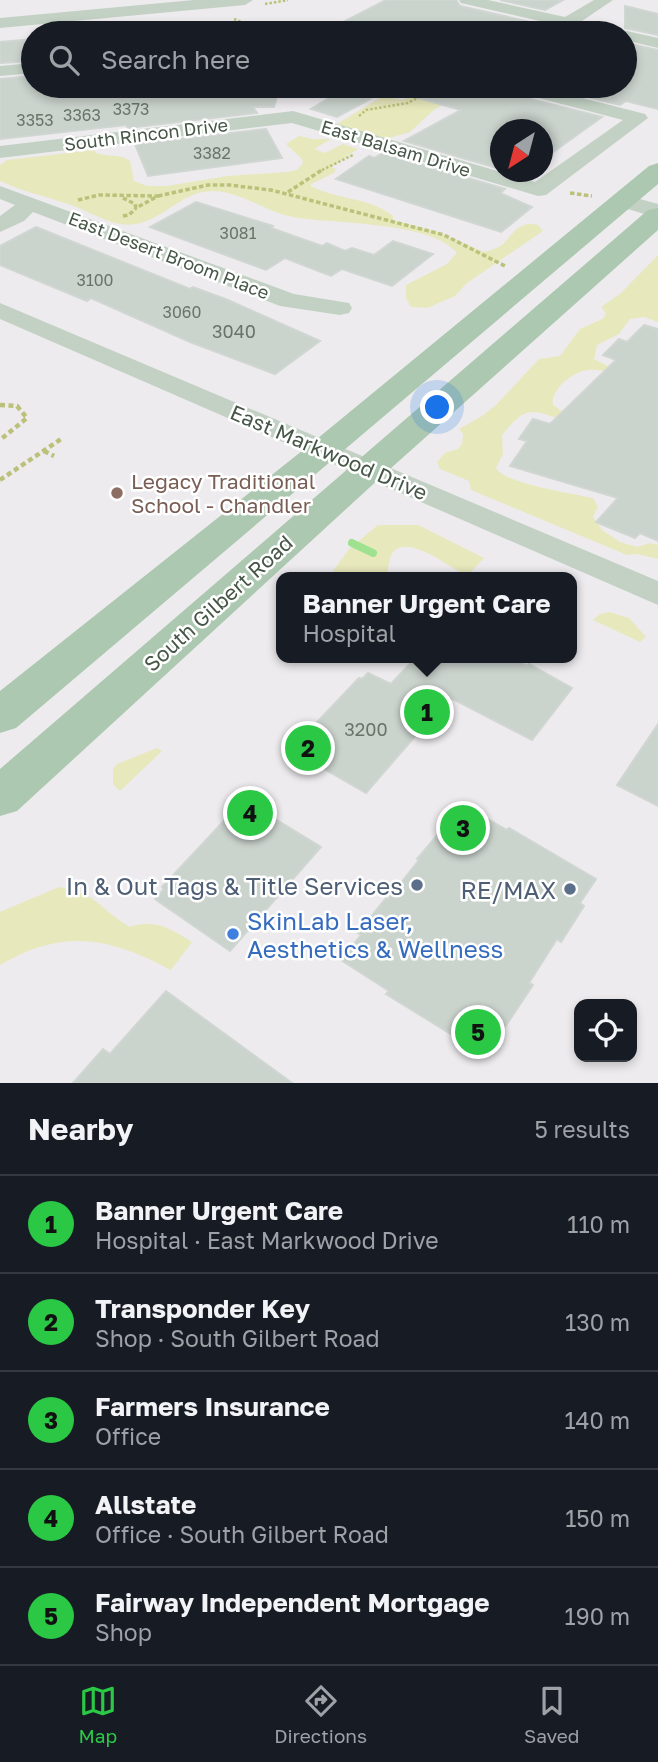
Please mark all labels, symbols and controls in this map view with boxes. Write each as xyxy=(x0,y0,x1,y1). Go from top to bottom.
search box xyxy=(21,21,637,98)
icon: search xyxy=(45,41,83,79)
text: Search here xyxy=(101,44,250,75)
house number: 3373 xyxy=(113,99,149,119)
house number: 3363 xyxy=(63,105,101,125)
house number: 3353 xyxy=(16,110,54,130)
street label: South Rincon Drive xyxy=(63,113,229,155)
street label: East Balsam Drive xyxy=(319,115,473,181)
north arrow xyxy=(490,119,553,182)
house number: 3382 xyxy=(193,143,231,163)
street label: East Desert Broom Place xyxy=(66,207,272,303)
house number: 3081 xyxy=(220,223,257,243)
house number: 3100 xyxy=(77,270,113,290)
house number: 3060 xyxy=(163,302,201,322)
house number: 3040 xyxy=(212,320,256,342)
your location xyxy=(420,390,454,424)
street label: East Markwood Drive xyxy=(227,399,431,505)
place label: Legacy Traditional School - Chandler xyxy=(131,468,315,518)
marker: Legacy Traditional School - Chandler xyxy=(109,485,125,501)
street label: South Gilbert Road xyxy=(138,529,298,677)
popup xyxy=(276,572,577,663)
text: Banner Urgent Care xyxy=(302,588,551,619)
text: Hospital xyxy=(302,619,396,647)
pin: 1 xyxy=(404,686,450,738)
house number: 3200 xyxy=(344,718,388,740)
pin: 2 xyxy=(285,722,331,774)
pin: 4 xyxy=(227,787,273,839)
pin: 3 xyxy=(440,802,486,854)
place label: In & Out Tags & Title Services xyxy=(66,871,403,900)
place label: RE/MAX xyxy=(460,875,556,904)
marker: In & Out Tags & Title Services xyxy=(409,877,425,893)
marker: RE/MAX xyxy=(562,881,578,897)
place label: SkinLab Laser, Aesthetics & Wellness xyxy=(247,906,503,963)
marker: SkinLab Laser, Aesthetics & Wellness xyxy=(225,926,241,942)
map controls xyxy=(574,999,637,1062)
button: locate xyxy=(574,999,637,1062)
pin: 5 xyxy=(455,1006,501,1058)
text: Nearby xyxy=(28,1111,133,1147)
text: 5 results xyxy=(534,1115,630,1143)
text: Banner Urgent Care xyxy=(95,1195,343,1226)
text: 1 xyxy=(45,1210,57,1238)
text: 110 m xyxy=(567,1210,630,1238)
text: Hospital · East Markwood Drive xyxy=(95,1226,439,1254)
text: Transponder Key xyxy=(95,1293,310,1324)
text: 2 xyxy=(44,1308,58,1336)
text: 130 m xyxy=(565,1308,630,1336)
text: Shop · South Gilbert Road xyxy=(95,1324,380,1352)
text: Farmers Insurance xyxy=(95,1391,330,1422)
text: 3 xyxy=(44,1406,58,1434)
text: 140 m xyxy=(564,1406,630,1434)
text: Office xyxy=(95,1422,161,1450)
text: Allstate xyxy=(95,1489,196,1520)
text: 4 xyxy=(44,1504,58,1532)
text: 150 m xyxy=(565,1504,630,1532)
text: Office · South Gilbert Road xyxy=(95,1520,389,1548)
text: Fairway Independent Mortgage xyxy=(95,1587,490,1618)
text: 5 xyxy=(44,1602,58,1630)
text: 190 m xyxy=(565,1602,630,1630)
text: Shop xyxy=(95,1618,152,1646)
tab: Map xyxy=(78,1682,117,1747)
tab: Directions xyxy=(274,1682,367,1747)
tab: Saved xyxy=(524,1682,580,1747)

